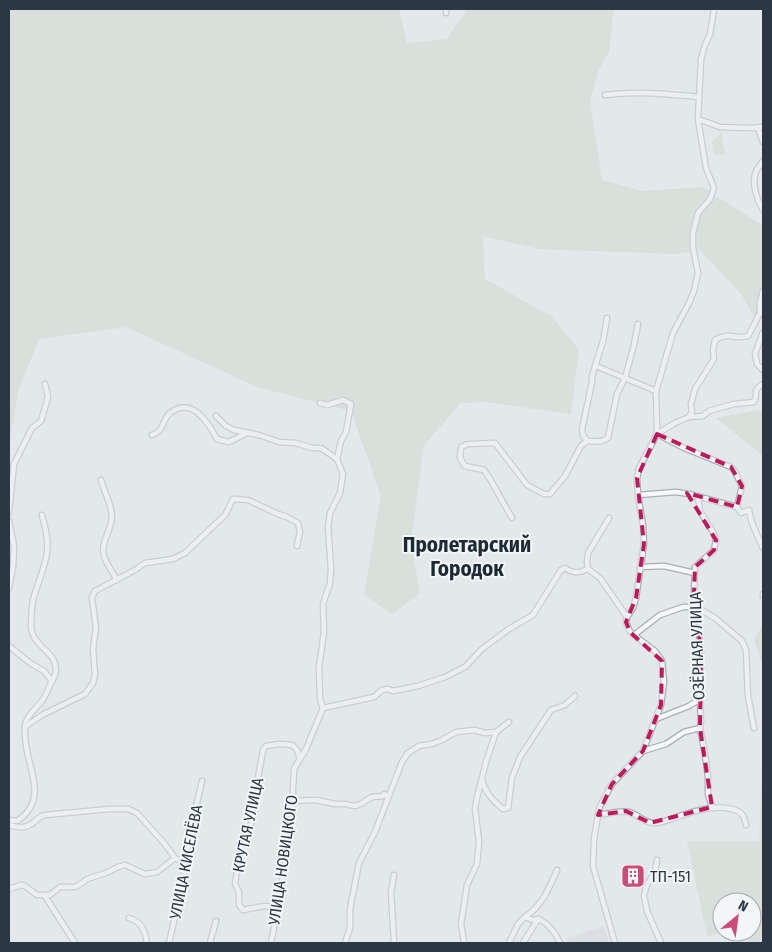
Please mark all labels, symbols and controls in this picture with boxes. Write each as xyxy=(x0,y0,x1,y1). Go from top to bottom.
district label: Пролетарский Городок xyxy=(403,532,531,582)
street label: ОЗЁРНАЯ УЛИЦА xyxy=(686,591,708,701)
street label: КРУТАЯ УЛИЦА xyxy=(229,775,267,874)
street label: УЛИЦА НОВИЦКОГО xyxy=(264,794,302,927)
street label: УЛИЦА КИСЕЛЁВА xyxy=(165,803,207,922)
building icon: ТП-151 xyxy=(620,863,646,889)
place label: ТП-151 xyxy=(650,867,691,886)
north arrow xyxy=(712,892,762,942)
text: N xyxy=(735,897,751,916)

